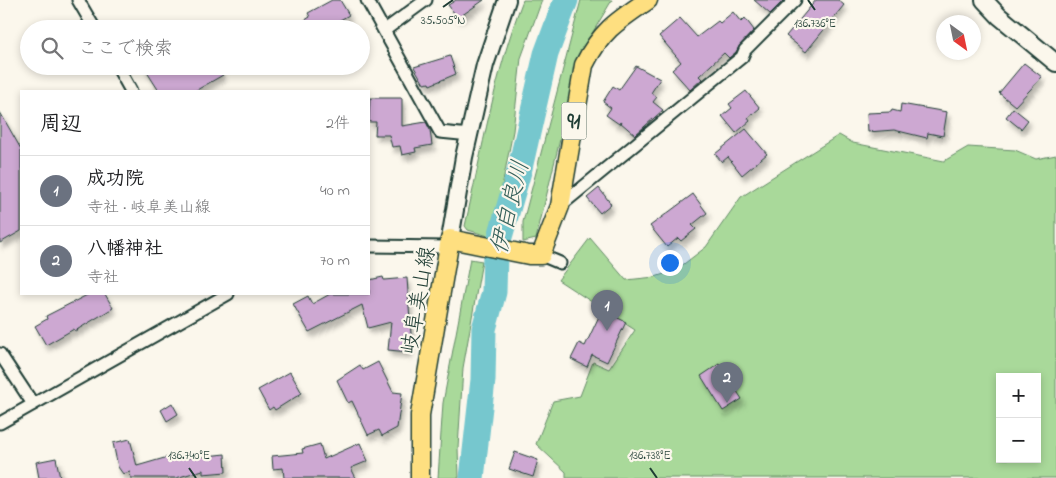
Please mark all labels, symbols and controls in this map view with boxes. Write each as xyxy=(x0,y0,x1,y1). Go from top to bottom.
text: 35.505°N xyxy=(421,12,465,30)
text: 136.736°E xyxy=(794,15,836,33)
north arrow xyxy=(936,15,981,60)
search box xyxy=(20,20,370,75)
icon: search xyxy=(38,34,66,62)
text: ここで検索 xyxy=(78,36,173,63)
road number: 91 xyxy=(562,102,586,140)
text: 周辺 xyxy=(40,110,82,140)
text: 2件 xyxy=(326,112,350,136)
water label: 伊自良川 xyxy=(483,157,540,258)
text: 成功院 xyxy=(87,166,144,193)
text: 1 xyxy=(53,179,59,203)
text: 40 m xyxy=(320,179,350,203)
text: 寺社 · 岐阜美山線 xyxy=(87,196,210,220)
text: 八幡神社 xyxy=(87,236,163,263)
street label: 岐阜美山線 xyxy=(395,244,445,357)
text: 2 xyxy=(52,249,60,273)
text: 70 m xyxy=(320,249,350,273)
your location xyxy=(657,250,683,276)
text: 寺社 xyxy=(87,266,119,290)
pin: 1 xyxy=(591,290,623,331)
pin: 2 xyxy=(711,362,743,403)
map controls xyxy=(996,373,1041,463)
button: + xyxy=(996,373,1041,418)
button: − xyxy=(996,418,1041,463)
text: 136.740°E xyxy=(168,447,210,465)
text: 136.738°E xyxy=(629,447,671,465)

